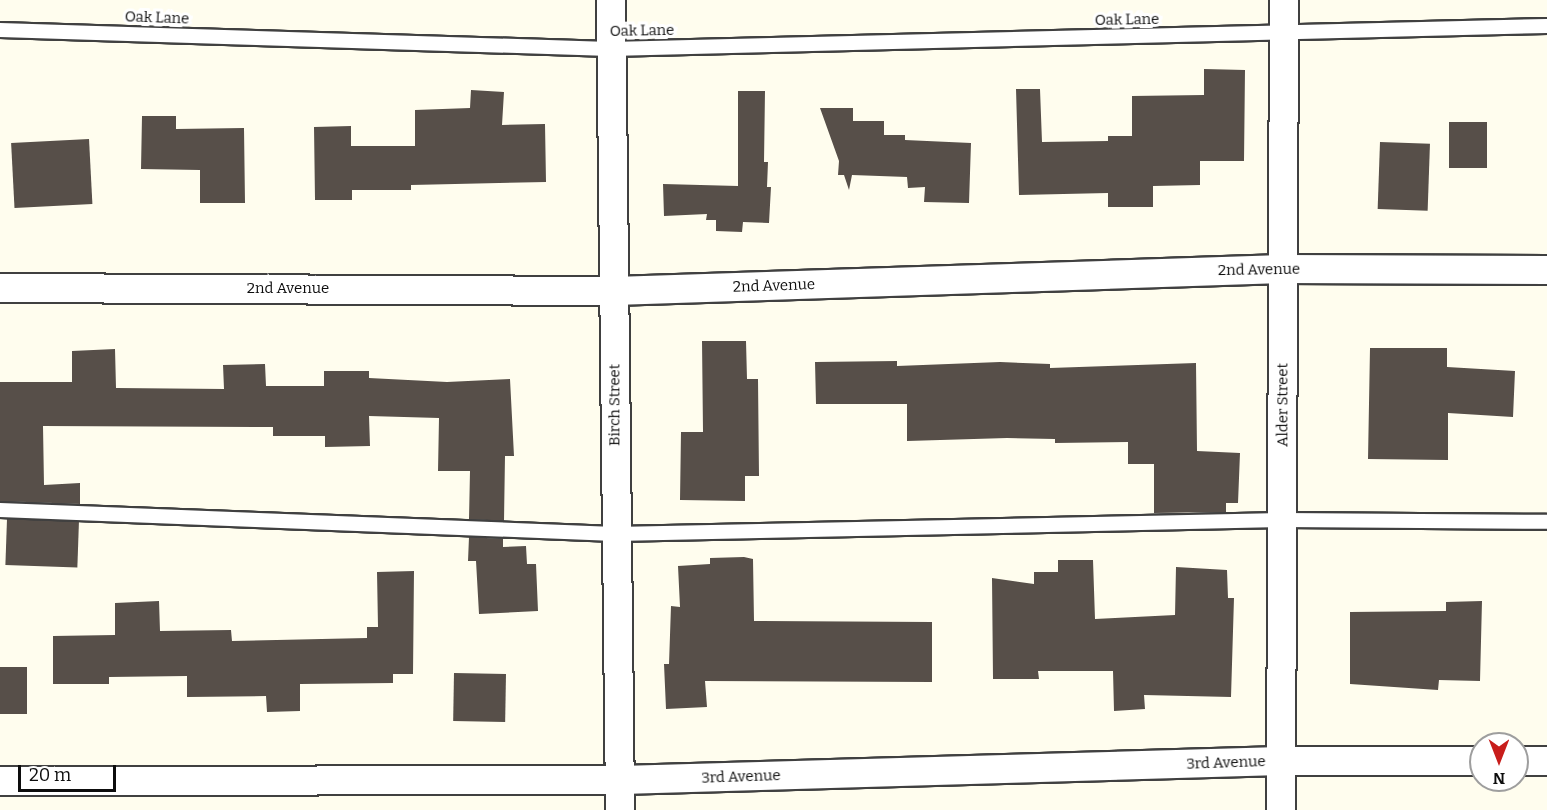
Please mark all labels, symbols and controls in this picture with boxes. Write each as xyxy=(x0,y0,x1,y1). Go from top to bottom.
street label: Oak Lane xyxy=(124,8,190,28)
street label: Oak Lane xyxy=(1095,10,1159,30)
street label: Oak Lane xyxy=(610,21,674,41)
street label: 2nd Avenue xyxy=(1218,260,1300,280)
street label: 2nd Avenue xyxy=(733,276,815,296)
street label: 2nd Avenue xyxy=(247,280,329,298)
street label: Alder Street xyxy=(1274,363,1292,447)
street label: Birch Street xyxy=(606,364,624,446)
north arrow xyxy=(1469,732,1529,792)
scale bar xyxy=(21,753,118,791)
street label: 3rd Avenue xyxy=(1186,753,1266,773)
text: 20 m xyxy=(29,764,71,786)
street label: 3rd Avenue xyxy=(701,767,781,787)
text: N xyxy=(1493,769,1505,788)

